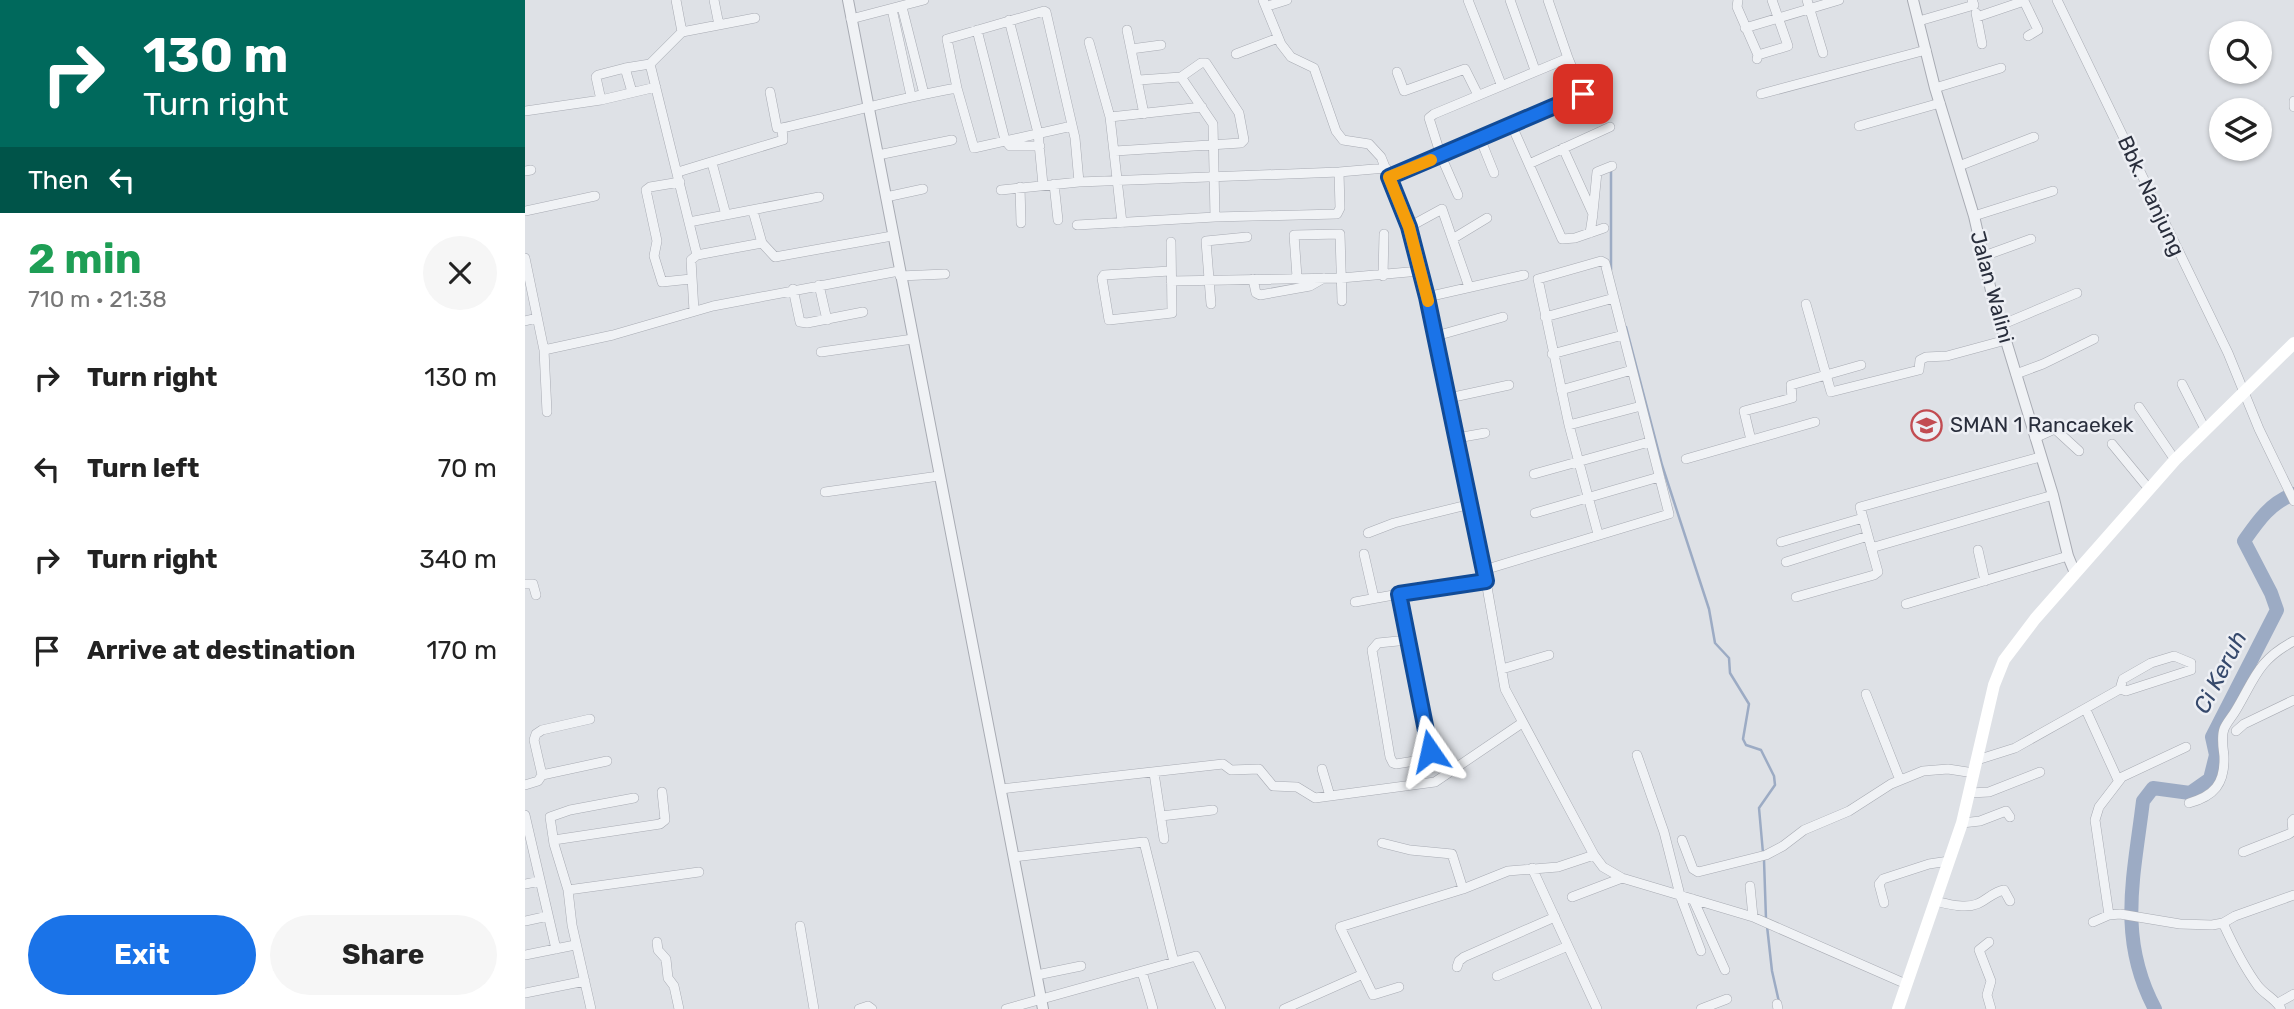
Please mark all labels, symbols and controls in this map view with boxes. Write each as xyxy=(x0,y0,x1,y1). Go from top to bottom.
map controls xyxy=(2209,21,2272,161)
button: search xyxy=(2209,21,2272,84)
text: 130 m xyxy=(143,26,288,84)
icon: right xyxy=(28,28,119,119)
pin xyxy=(1553,64,1613,124)
icon: arrive xyxy=(1564,75,1602,113)
text: Turn right xyxy=(143,85,288,123)
button: layers xyxy=(2209,98,2272,161)
street label: Bbk. Nanjung xyxy=(2113,132,2190,260)
icon: left xyxy=(103,161,141,199)
text: Then xyxy=(28,165,89,196)
street label: Jalan Walini xyxy=(1966,228,2019,346)
text: 2 min xyxy=(28,234,142,284)
button: close xyxy=(423,236,497,310)
text: 710 m · 21:38 xyxy=(28,285,167,313)
icon: right xyxy=(28,359,66,397)
text: Turn right xyxy=(87,362,217,393)
text: 130 m xyxy=(424,362,497,393)
school or university icon: SMAN 1 Rancaekek xyxy=(1910,408,1944,442)
place label: SMAN 1 Rancaekek xyxy=(1950,412,2134,437)
icon: left xyxy=(28,450,66,488)
text: Turn left xyxy=(87,453,199,484)
text: 70 m xyxy=(438,453,497,484)
icon: right xyxy=(28,541,66,579)
text: Turn right xyxy=(87,544,217,575)
text: 340 m xyxy=(419,544,497,575)
water label: Ci Keruh xyxy=(2187,626,2253,718)
icon: arrive xyxy=(28,632,66,670)
text: Arrive at destination xyxy=(87,635,355,666)
text: 170 m xyxy=(427,635,497,666)
position arrow xyxy=(1393,714,1467,788)
button: Exit xyxy=(28,915,256,995)
button: Share xyxy=(270,915,497,995)

